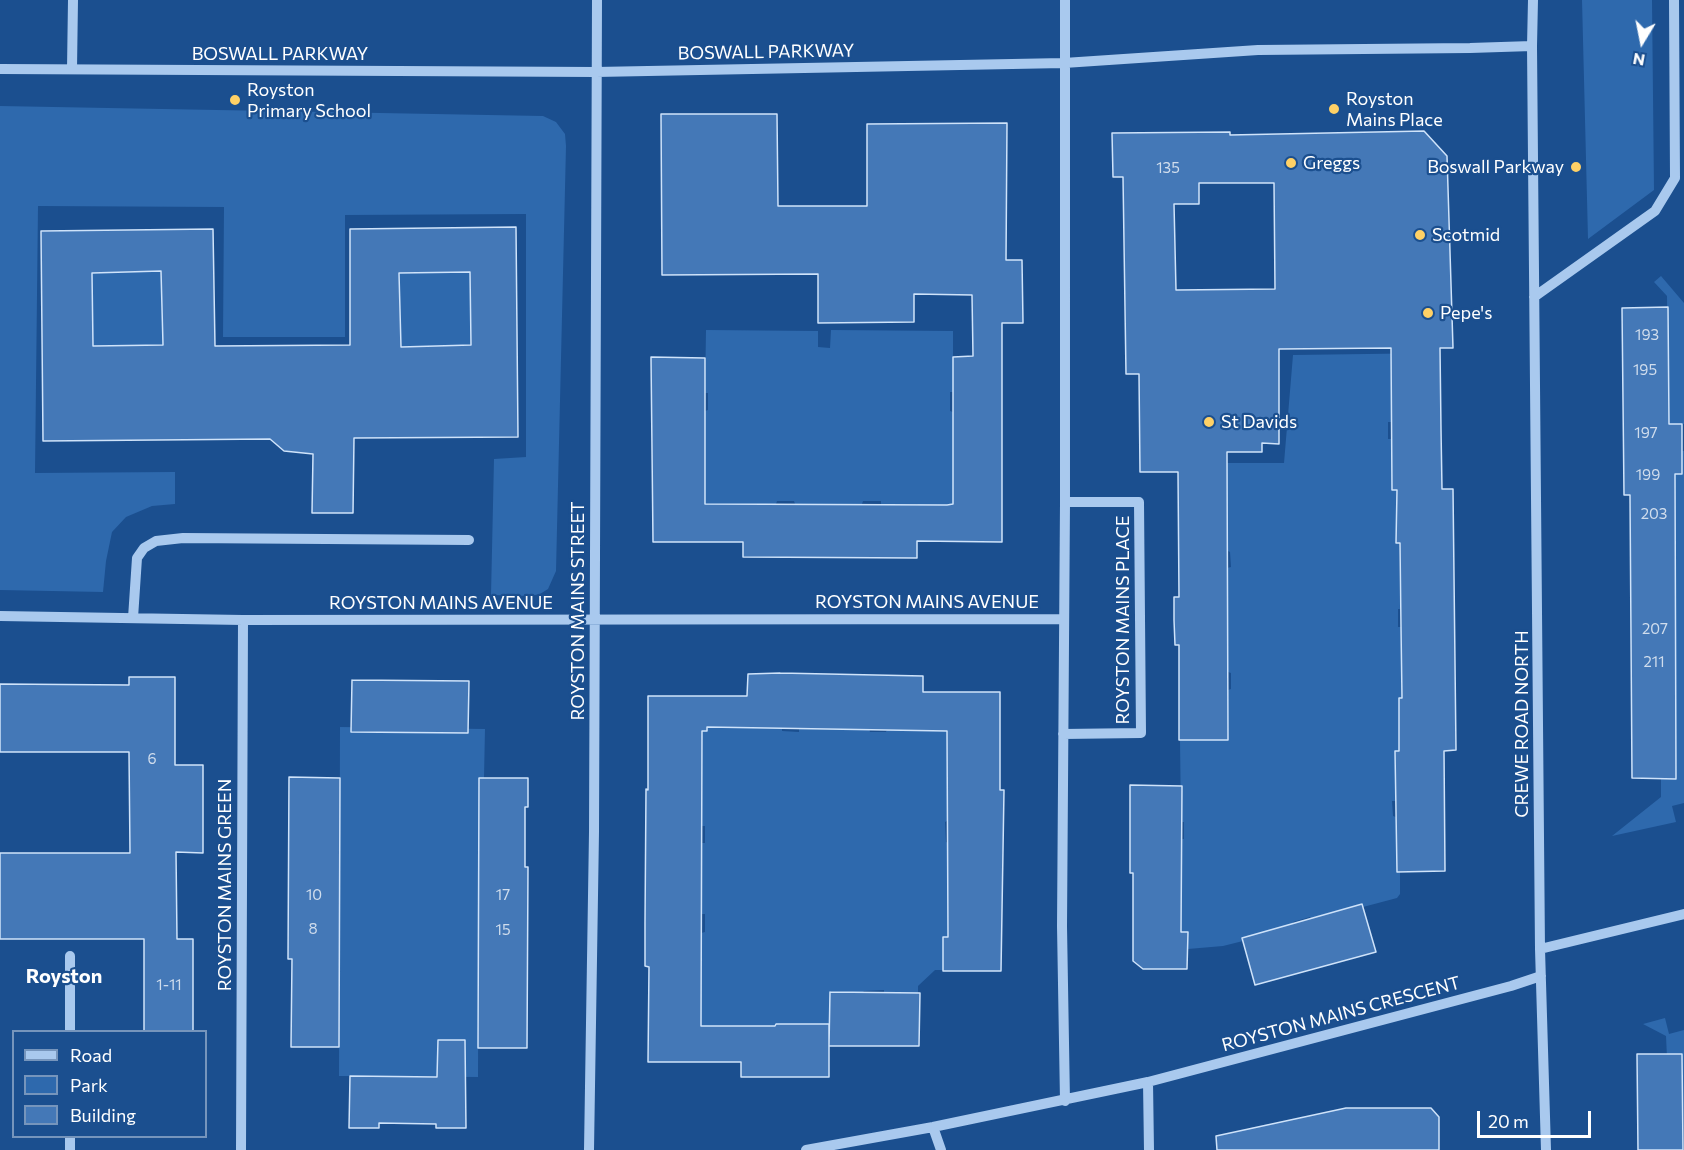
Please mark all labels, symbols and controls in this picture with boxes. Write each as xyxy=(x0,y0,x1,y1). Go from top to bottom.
north arrow xyxy=(1612,12,1672,72)
street label: BOSWALL PARKWAY xyxy=(678,40,854,64)
street label: BOSWALL PARKWAY xyxy=(192,43,368,65)
text: N xyxy=(1631,50,1646,71)
place label: Royston Primary School xyxy=(247,79,371,122)
place label: Royston Mains Place xyxy=(1346,88,1443,130)
marker: Royston Primary School xyxy=(228,93,242,107)
marker: Royston Mains Place xyxy=(1327,102,1341,116)
place label: Greggs xyxy=(1303,152,1360,174)
marker: Greggs xyxy=(1284,156,1298,170)
place label: Boswall Parkway xyxy=(1427,156,1564,178)
house number: 135 xyxy=(1156,159,1180,177)
marker: Boswall Parkway xyxy=(1569,160,1583,174)
place label: Scotmid xyxy=(1432,224,1500,246)
marker: Scotmid xyxy=(1413,228,1427,242)
place label: Pepe's xyxy=(1440,302,1492,324)
marker: Pepe's xyxy=(1421,306,1435,320)
house number: 193 xyxy=(1635,326,1659,344)
house number: 195 xyxy=(1633,361,1657,379)
place label: St Davids xyxy=(1221,411,1297,433)
marker: St Davids xyxy=(1202,415,1216,429)
house number: 197 xyxy=(1634,424,1658,442)
house number: 199 xyxy=(1636,466,1660,484)
street label: ROYSTON MAINS STREET xyxy=(567,501,589,721)
house number: 203 xyxy=(1641,505,1667,523)
street label: ROYSTON MAINS PLACE xyxy=(1112,516,1134,724)
street label: ROYSTON MAINS AVENUE xyxy=(815,591,1039,613)
street label: ROYSTON MAINS AVENUE xyxy=(329,592,553,614)
house number: 207 xyxy=(1642,620,1668,638)
street label: CREWE ROAD NORTH xyxy=(1511,630,1533,818)
house number: 211 xyxy=(1643,653,1665,671)
house number: 6 xyxy=(147,750,157,768)
street label: ROYSTON MAINS GREEN xyxy=(214,779,236,991)
house number: 10 xyxy=(306,886,322,904)
house number: 17 xyxy=(496,886,510,904)
house number: 8 xyxy=(308,920,318,938)
house number: 15 xyxy=(495,921,511,939)
district label: Royston xyxy=(26,964,102,988)
street label: ROYSTON MAINS CRESCENT xyxy=(1219,972,1463,1056)
house number: 1-11 xyxy=(156,976,182,994)
legend xyxy=(12,1030,207,1138)
text: Road xyxy=(70,1044,112,1066)
text: Park xyxy=(70,1074,108,1096)
scale bar xyxy=(1480,1099,1594,1137)
text: Building xyxy=(70,1104,136,1126)
text: 20 m xyxy=(1488,1110,1529,1132)

